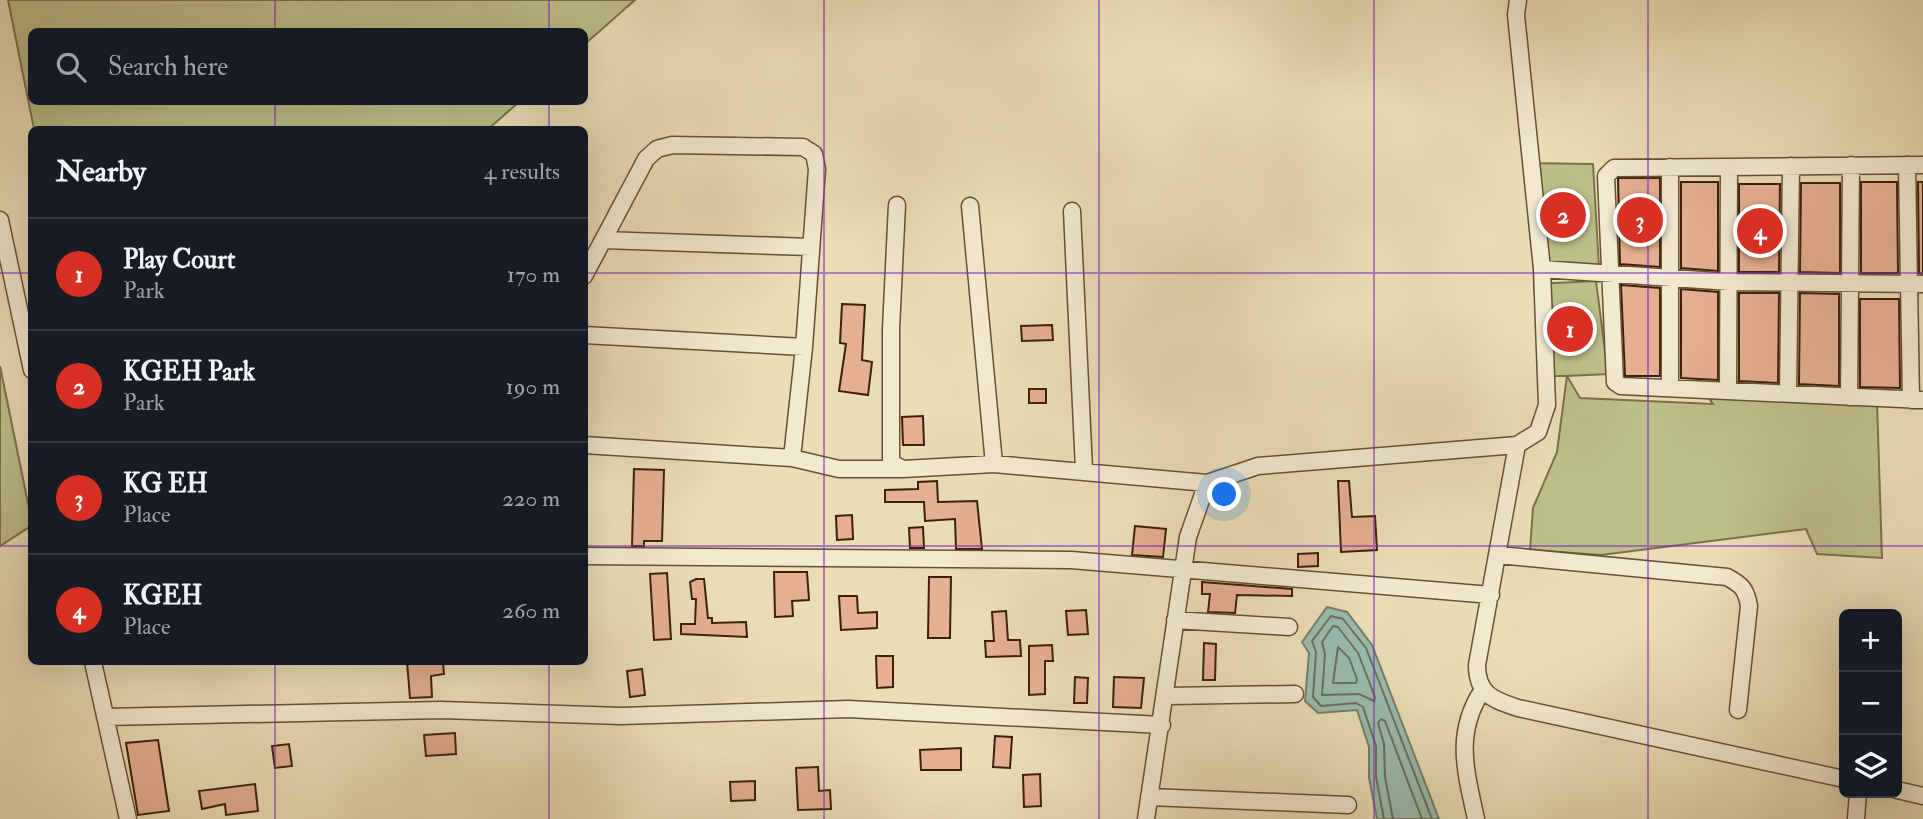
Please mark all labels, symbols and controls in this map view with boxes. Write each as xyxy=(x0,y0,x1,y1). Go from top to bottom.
search box xyxy=(28,28,588,105)
icon: search xyxy=(52,48,90,86)
text: Search here xyxy=(108,51,228,83)
text: Nearby xyxy=(56,153,146,190)
text: 4 results xyxy=(484,157,560,186)
pin: 2 xyxy=(1540,189,1586,241)
pin: 3 xyxy=(1617,194,1663,246)
pin: 4 xyxy=(1737,205,1783,257)
text: Play Court xyxy=(123,244,235,276)
text: 1 xyxy=(75,260,83,289)
text: 170 m xyxy=(507,260,560,289)
text: Park xyxy=(123,276,165,305)
pin: 1 xyxy=(1547,303,1593,355)
text: KGEH Park xyxy=(123,356,255,388)
text: 2 xyxy=(73,372,85,401)
text: 190 m xyxy=(506,372,560,401)
text: Park xyxy=(123,388,165,417)
text: KG EH xyxy=(123,468,208,500)
your location xyxy=(1207,477,1241,511)
text: 3 xyxy=(75,484,83,513)
text: 220 m xyxy=(502,484,560,513)
text: Place xyxy=(123,500,171,529)
text: KGEH xyxy=(123,580,202,612)
text: 4 xyxy=(73,596,85,625)
text: 260 m xyxy=(502,596,560,625)
map controls xyxy=(1839,609,1902,798)
button: + xyxy=(1839,609,1902,672)
text: Place xyxy=(123,612,171,641)
button: − xyxy=(1839,672,1902,735)
button: layers xyxy=(1839,735,1902,798)

